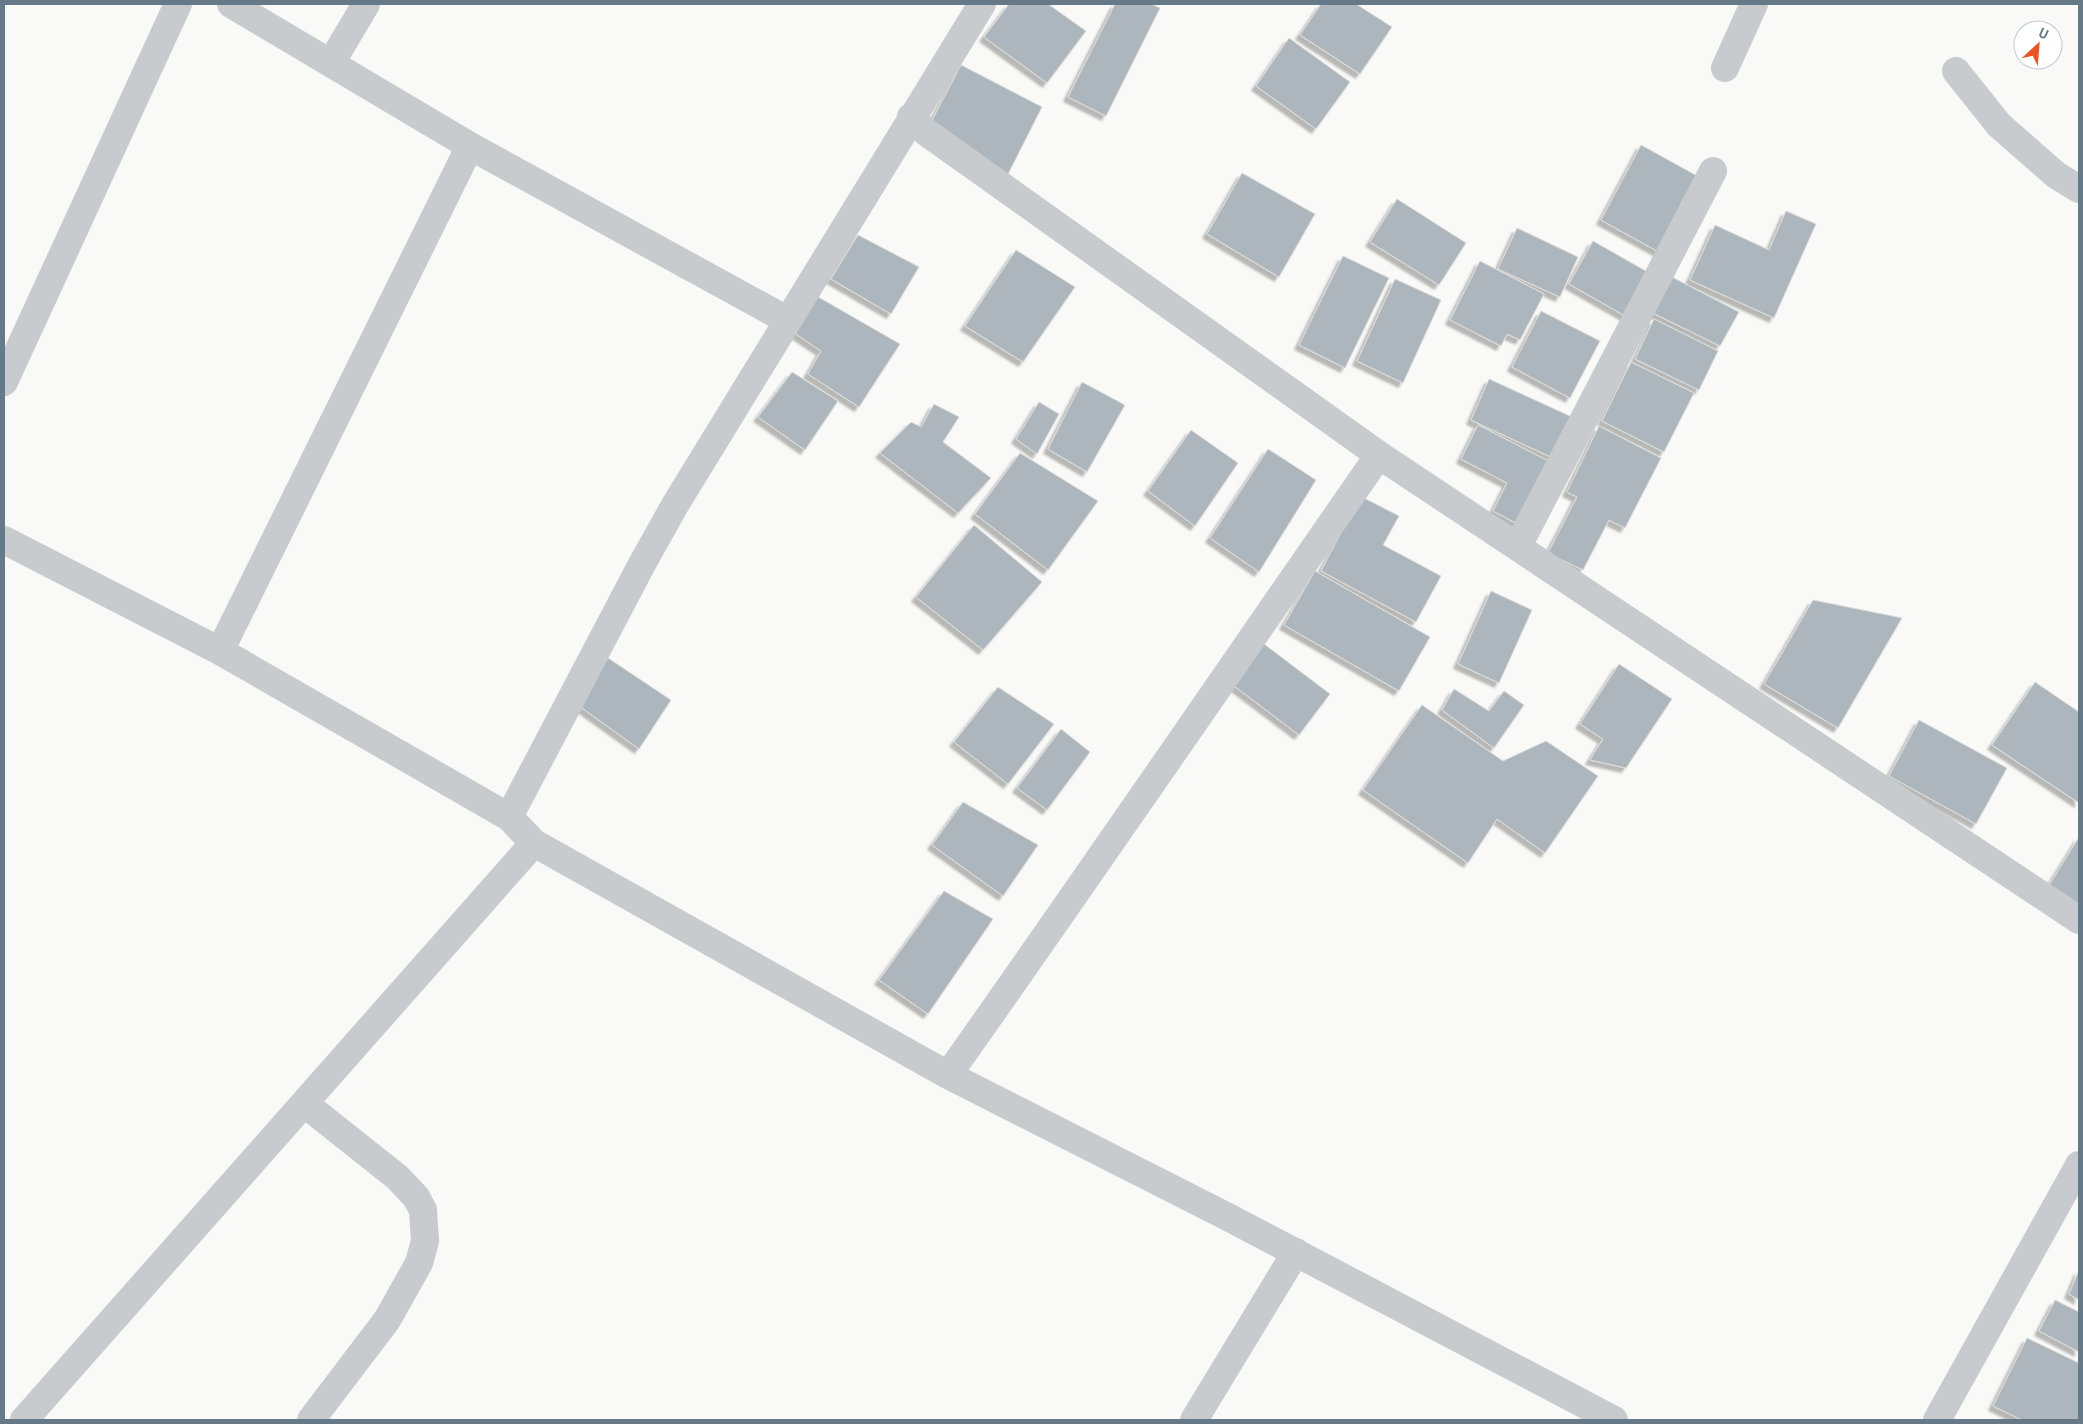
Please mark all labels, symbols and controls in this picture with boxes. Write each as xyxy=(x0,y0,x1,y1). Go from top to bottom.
north arrow xyxy=(2013,20,2063,70)
text: U xyxy=(2036,23,2052,43)

